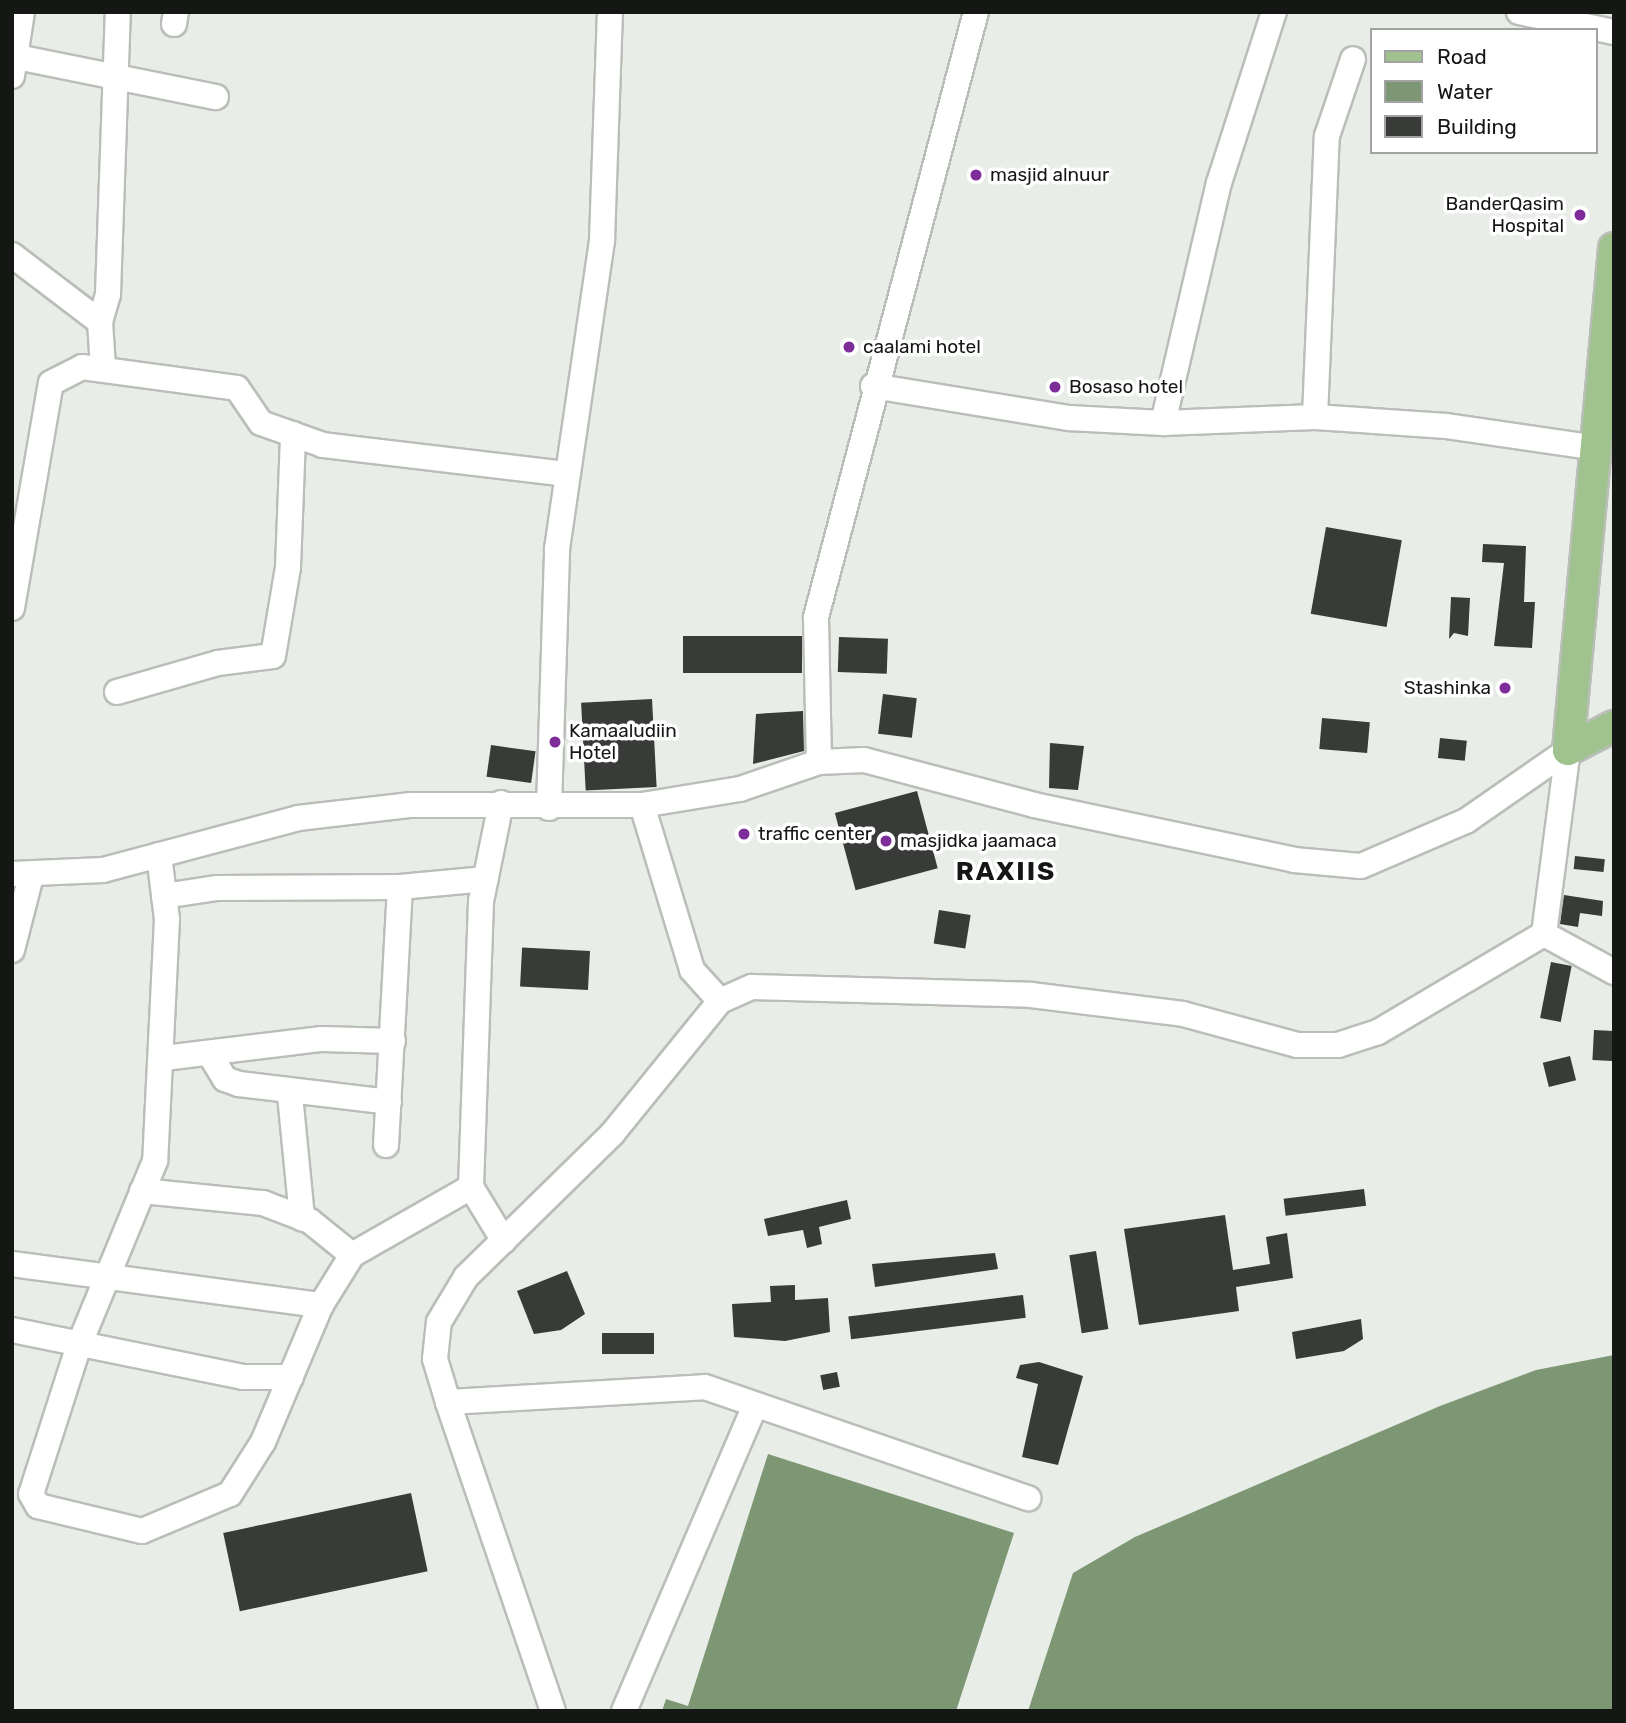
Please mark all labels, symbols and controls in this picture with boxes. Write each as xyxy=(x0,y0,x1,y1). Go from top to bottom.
legend xyxy=(1370,28,1598,154)
text: Road xyxy=(1437,44,1487,69)
text: Water xyxy=(1437,79,1493,104)
text: Building xyxy=(1437,114,1517,139)
place label: masjid alnuur xyxy=(990,164,1109,186)
marker: masjid alnuur xyxy=(968,167,984,183)
place label: BanderQasim Hospital xyxy=(1446,193,1564,237)
marker: BanderQasim Hospital xyxy=(1570,205,1590,225)
place label: caalami hotel xyxy=(863,336,981,358)
marker: caalami hotel xyxy=(841,339,857,355)
place label: Bosaso hotel xyxy=(1069,376,1183,398)
marker: Bosaso hotel xyxy=(1047,379,1063,395)
place label: Stashinka xyxy=(1404,677,1491,699)
marker: Stashinka xyxy=(1497,680,1513,696)
place label: Kamaaludiin Hotel xyxy=(569,720,677,764)
marker: Kamaaludiin Hotel xyxy=(547,734,563,750)
place label: traffic center xyxy=(758,823,872,845)
marker: traffic center xyxy=(736,826,752,842)
place label: masjidka jaamaca xyxy=(900,830,1057,852)
marker: masjidka jaamaca xyxy=(878,833,894,849)
district label: RAXIIS xyxy=(956,856,1056,888)

